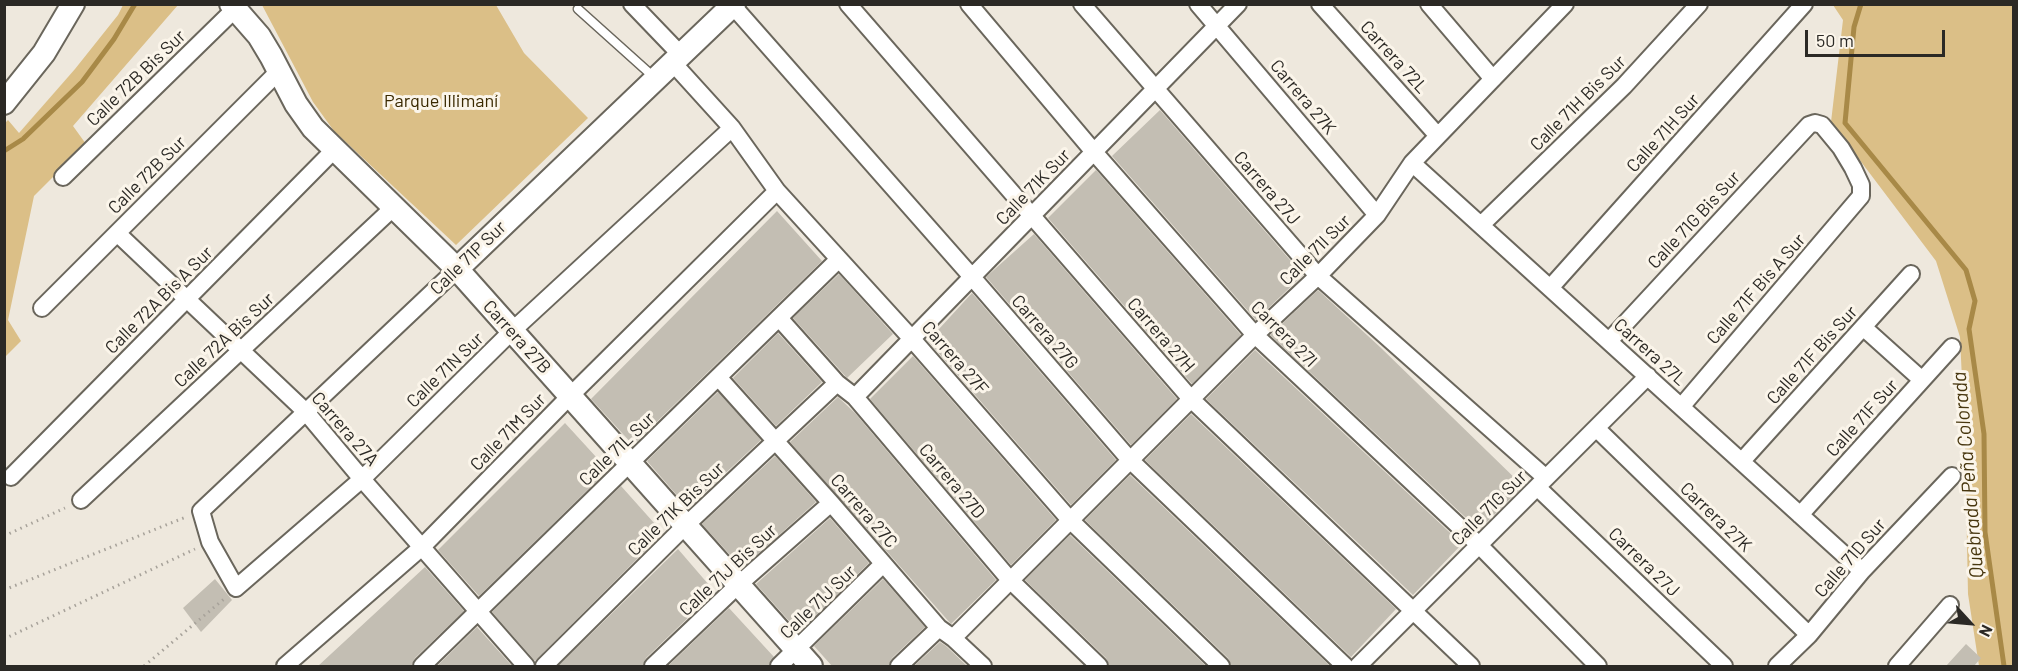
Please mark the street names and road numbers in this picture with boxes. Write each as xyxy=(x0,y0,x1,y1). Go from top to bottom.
street label: Carrera 72L xyxy=(1356,16,1432,98)
street label: Calle 72B Bis Sur xyxy=(82,25,190,131)
street label: Calle 71H Bis Sur xyxy=(1526,51,1630,155)
street label: Carrera 27K xyxy=(1265,55,1341,139)
street label: Calle 71H Sur xyxy=(1622,89,1704,177)
street label: Calle 72B Sur xyxy=(104,132,190,218)
street label: Calle 71K Sur xyxy=(991,144,1075,230)
street label: Carrera 27J xyxy=(1229,147,1305,229)
street label: Calle 71G Bis Sur xyxy=(1643,167,1745,273)
street label: Calle 71I Sur xyxy=(1275,210,1355,290)
street label: Calle 71P Sur xyxy=(425,216,511,300)
street label: Calle 71F Bis A Sur xyxy=(1702,229,1810,349)
street label: Calle 72A Bis A Sur xyxy=(101,242,217,358)
street label: Calle 72A Bis Sur xyxy=(169,288,279,392)
street label: Carrera 27G xyxy=(1007,291,1083,373)
street label: Carrera 27H xyxy=(1123,293,1199,377)
street label: Carrera 27B xyxy=(478,296,556,378)
street label: Carrera 27I xyxy=(1246,296,1322,372)
street label: Calle 71F Bis Sur xyxy=(1762,301,1862,409)
street label: Carrera 27L xyxy=(1609,314,1691,390)
street label: Carrera 27F xyxy=(917,317,993,399)
street label: Calle 71N Sur xyxy=(402,328,488,412)
street label: Calle 71F Sur xyxy=(1822,375,1902,461)
street label: Carrera 27A xyxy=(307,388,383,470)
street label: Calle 71M Sur xyxy=(466,389,550,475)
street label: Calle 71L Sur xyxy=(575,408,659,490)
street label: Carrera 27D xyxy=(914,439,990,523)
street label: Calle 71K Bis Sur xyxy=(623,458,729,560)
street label: Calle 71G Sur xyxy=(1447,466,1531,550)
street label: Carrera 27C xyxy=(826,470,902,552)
street label: Carrera 27K xyxy=(1676,478,1756,556)
street label: Calle 71D Sur xyxy=(1810,514,1890,602)
street label: Calle 71J Bis Sur xyxy=(675,519,781,621)
street label: Carrera 27J xyxy=(1604,523,1684,601)
street label: Calle 71J Sur xyxy=(776,561,860,643)

